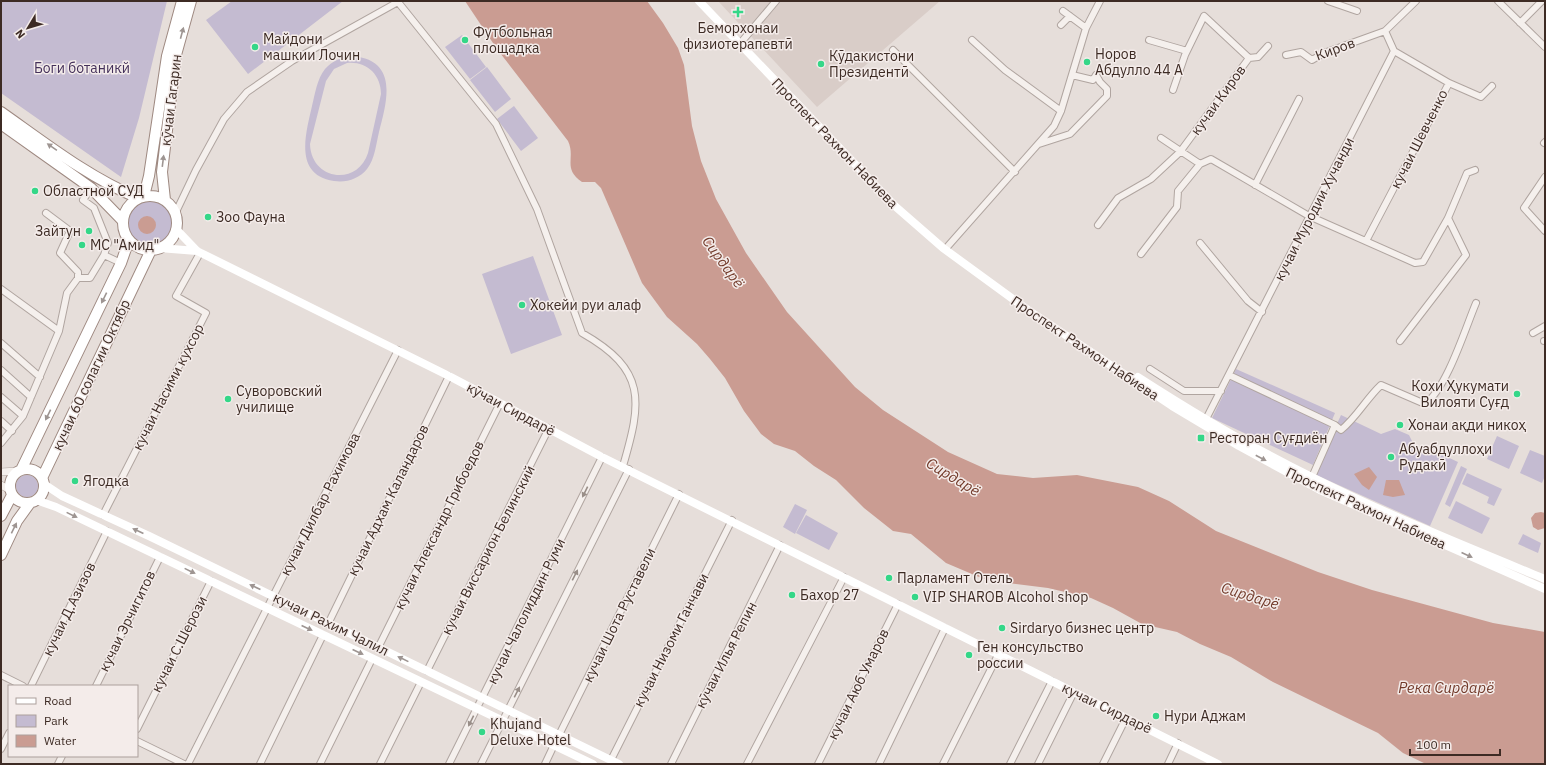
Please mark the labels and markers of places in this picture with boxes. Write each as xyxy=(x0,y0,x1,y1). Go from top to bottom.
marker: Беморхонаи физиотерапевтӣ xyxy=(732,6,744,18)
place label: Беморхонаи физиотерапевтӣ xyxy=(683,19,793,53)
place label: Футбольная площадка xyxy=(473,23,553,57)
place label: Майдони машкии Лочин xyxy=(263,30,360,64)
marker: Футбольная площадка xyxy=(460,35,470,45)
marker: Майдони машкии Лочин xyxy=(250,42,260,52)
place label: Норов Абдулло 44 А xyxy=(1095,45,1183,79)
place label: Кӯдакистони Президентӣ xyxy=(829,47,914,81)
marker: Норов Абдулло 44 А xyxy=(1082,57,1092,67)
marker: Кӯдакистони Президентӣ xyxy=(816,59,826,69)
place label: Областной СУД xyxy=(43,182,144,200)
marker: Областной СУД xyxy=(30,186,40,196)
place label: Зоо Фауна xyxy=(216,208,286,226)
marker: Зоо Фауна xyxy=(203,212,213,222)
place label: Зайтун xyxy=(35,222,81,240)
marker: Зайтун xyxy=(84,226,94,236)
place label: МС "Амид" xyxy=(90,236,159,254)
marker: МС "Амид" xyxy=(77,240,87,250)
place label: Хокейи руи алаф xyxy=(530,296,641,314)
marker: Хокейи руи алаф xyxy=(517,300,527,310)
place label: Кохи Ҳукумати Вилояти Суғд xyxy=(1411,377,1509,411)
place label: Суворовский училище xyxy=(236,382,322,416)
marker: Кохи Ҳукумати Вилояти Суғд xyxy=(1512,389,1522,399)
marker: Суворовский училище xyxy=(223,394,233,404)
place label: Хонаи ақди никоҳ xyxy=(1408,416,1526,434)
marker: Хонаи ақди никоҳ xyxy=(1395,420,1405,430)
place label: Ресторан Суғдиён xyxy=(1209,429,1327,447)
marker: Ресторан Суғдиён xyxy=(1196,433,1206,443)
place label: Абуабдуллоҳи Рудакӣ xyxy=(1399,440,1492,474)
marker: Абуабдуллоҳи Рудакӣ xyxy=(1386,452,1396,462)
place label: Ягодка xyxy=(83,472,130,490)
marker: Ягодка xyxy=(70,476,80,486)
place label: Парламент Отель xyxy=(897,569,1012,587)
marker: Парламент Отель xyxy=(884,573,894,583)
place label: Бахор 27 xyxy=(800,586,859,604)
place label: VIP SHAROB Alcohol shop xyxy=(923,588,1088,606)
marker: Бахор 27 xyxy=(787,590,797,600)
marker: VIP SHAROB Alcohol shop xyxy=(910,592,920,602)
place label: Sirdaryo бизнес центр xyxy=(1010,619,1154,637)
marker: Sirdaryo бизнес центр xyxy=(997,623,1007,633)
place label: Ген консульство россии xyxy=(977,638,1084,672)
marker: Ген консульство россии xyxy=(964,650,974,660)
place label: Нури Аджам xyxy=(1164,707,1246,725)
marker: Нури Аджам xyxy=(1151,711,1161,721)
place label: Khujand Deluxe Hotel xyxy=(490,715,571,749)
marker: Khujand Deluxe Hotel xyxy=(477,727,487,737)

